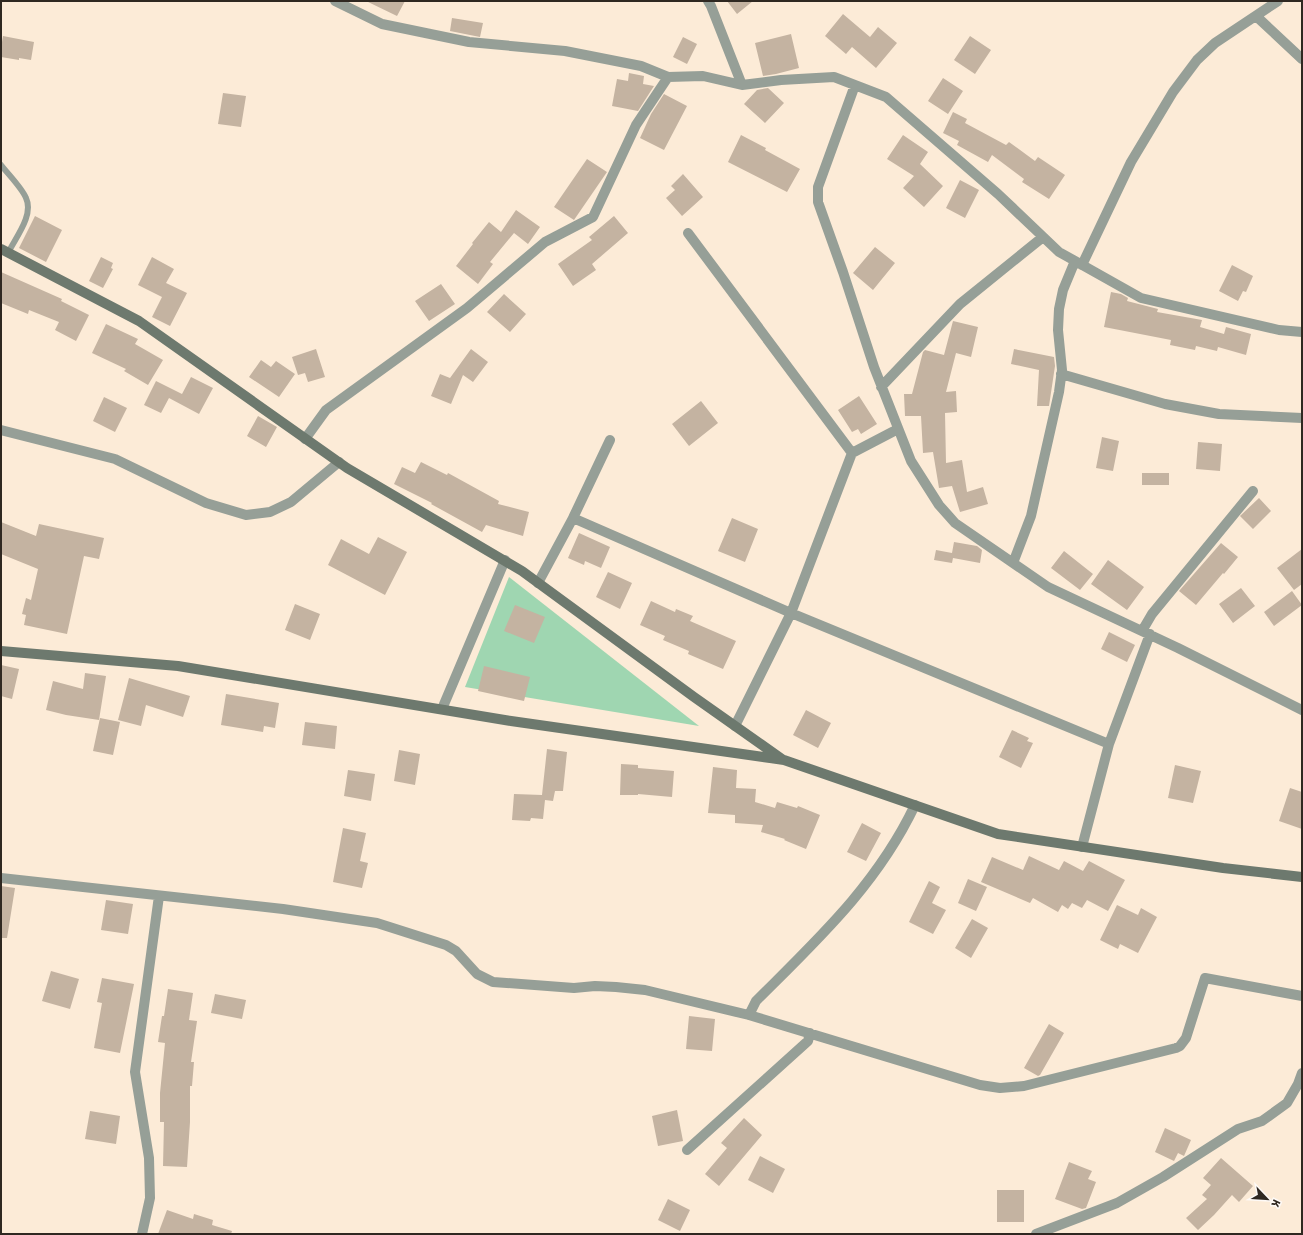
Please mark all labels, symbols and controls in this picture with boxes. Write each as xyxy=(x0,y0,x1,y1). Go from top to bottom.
north arrow xyxy=(1247,1179,1287,1219)
text: K xyxy=(1268,1197,1283,1209)

